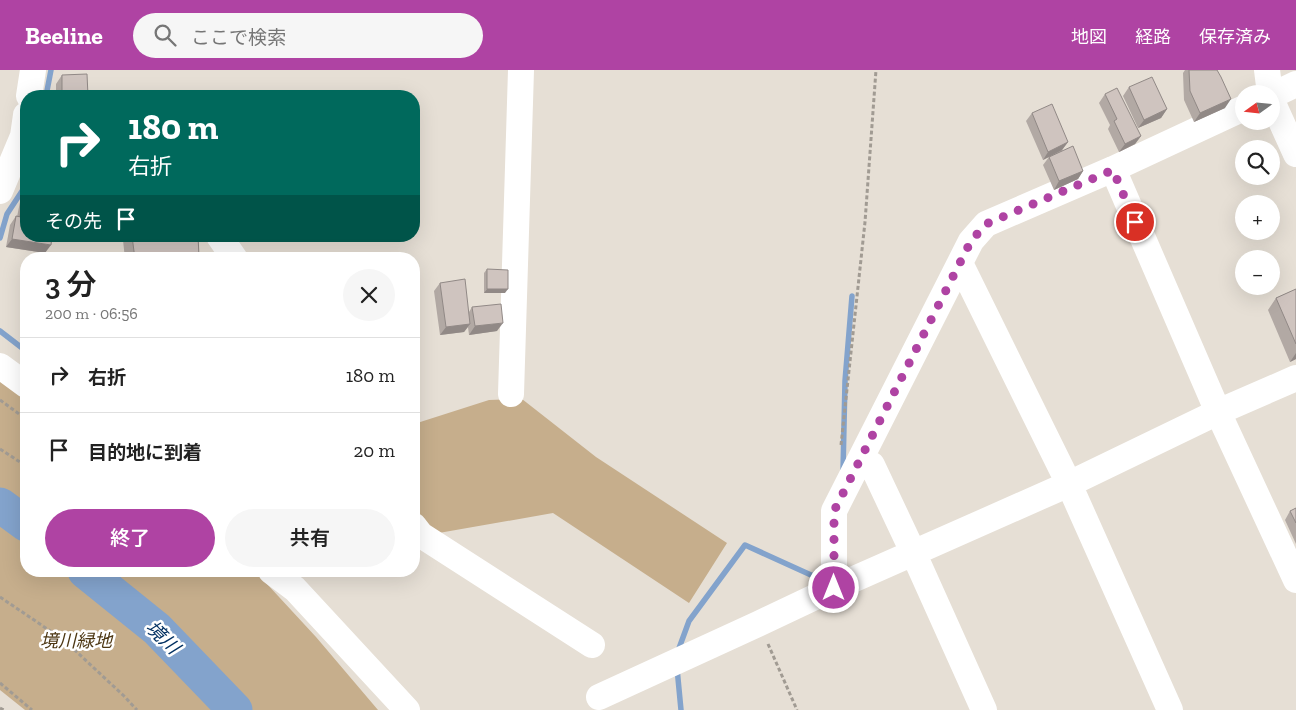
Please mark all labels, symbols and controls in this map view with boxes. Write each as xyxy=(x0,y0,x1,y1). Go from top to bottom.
search box xyxy=(133,13,483,58)
text: Beeline xyxy=(25,21,103,50)
icon: search xyxy=(151,21,179,49)
text: ここで検索 xyxy=(191,26,286,49)
text: 地図 xyxy=(1071,26,1107,48)
text: 経路 xyxy=(1135,26,1171,48)
text: 保存済み xyxy=(1199,26,1271,48)
north arrow xyxy=(1235,85,1280,130)
map controls xyxy=(1235,85,1280,295)
text: 180 m xyxy=(128,106,218,148)
icon: right xyxy=(45,110,110,175)
button: search xyxy=(1235,140,1280,185)
text: 右折 xyxy=(128,153,172,180)
button: + xyxy=(1235,195,1280,240)
pin xyxy=(1114,201,1156,243)
icon: arrive xyxy=(112,205,140,233)
icon: arrive xyxy=(1121,208,1149,236)
text: その先 xyxy=(45,210,102,233)
button: − xyxy=(1235,250,1280,295)
text: 3 分 xyxy=(45,267,97,303)
button: close xyxy=(343,269,395,321)
text: 200 m · 06:56 xyxy=(45,304,138,323)
icon: right xyxy=(45,361,73,389)
text: 180 m xyxy=(346,364,395,387)
text: 右折 xyxy=(88,366,126,389)
icon: arrive xyxy=(45,436,73,464)
text: 20 m xyxy=(354,439,395,462)
text: 目的地に到着 xyxy=(88,441,202,464)
button: 終了 xyxy=(45,509,215,567)
button: 共有 xyxy=(225,509,395,567)
position arrow xyxy=(807,561,859,613)
water label: 境川 xyxy=(141,616,186,660)
park label: 境川緑地 xyxy=(40,630,114,652)

